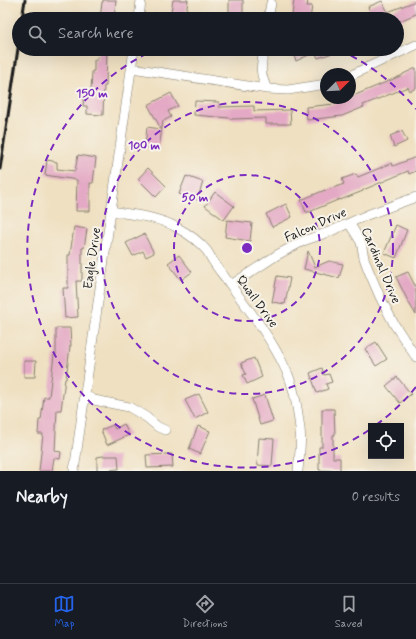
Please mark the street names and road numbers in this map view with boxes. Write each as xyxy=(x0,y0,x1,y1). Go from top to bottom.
street label: Falcon Drive xyxy=(282,204,349,247)
street label: Cardinal Drive xyxy=(357,225,404,307)
street label: Eagle Drive xyxy=(80,226,105,290)
street label: Quail Drive xyxy=(232,272,282,332)

